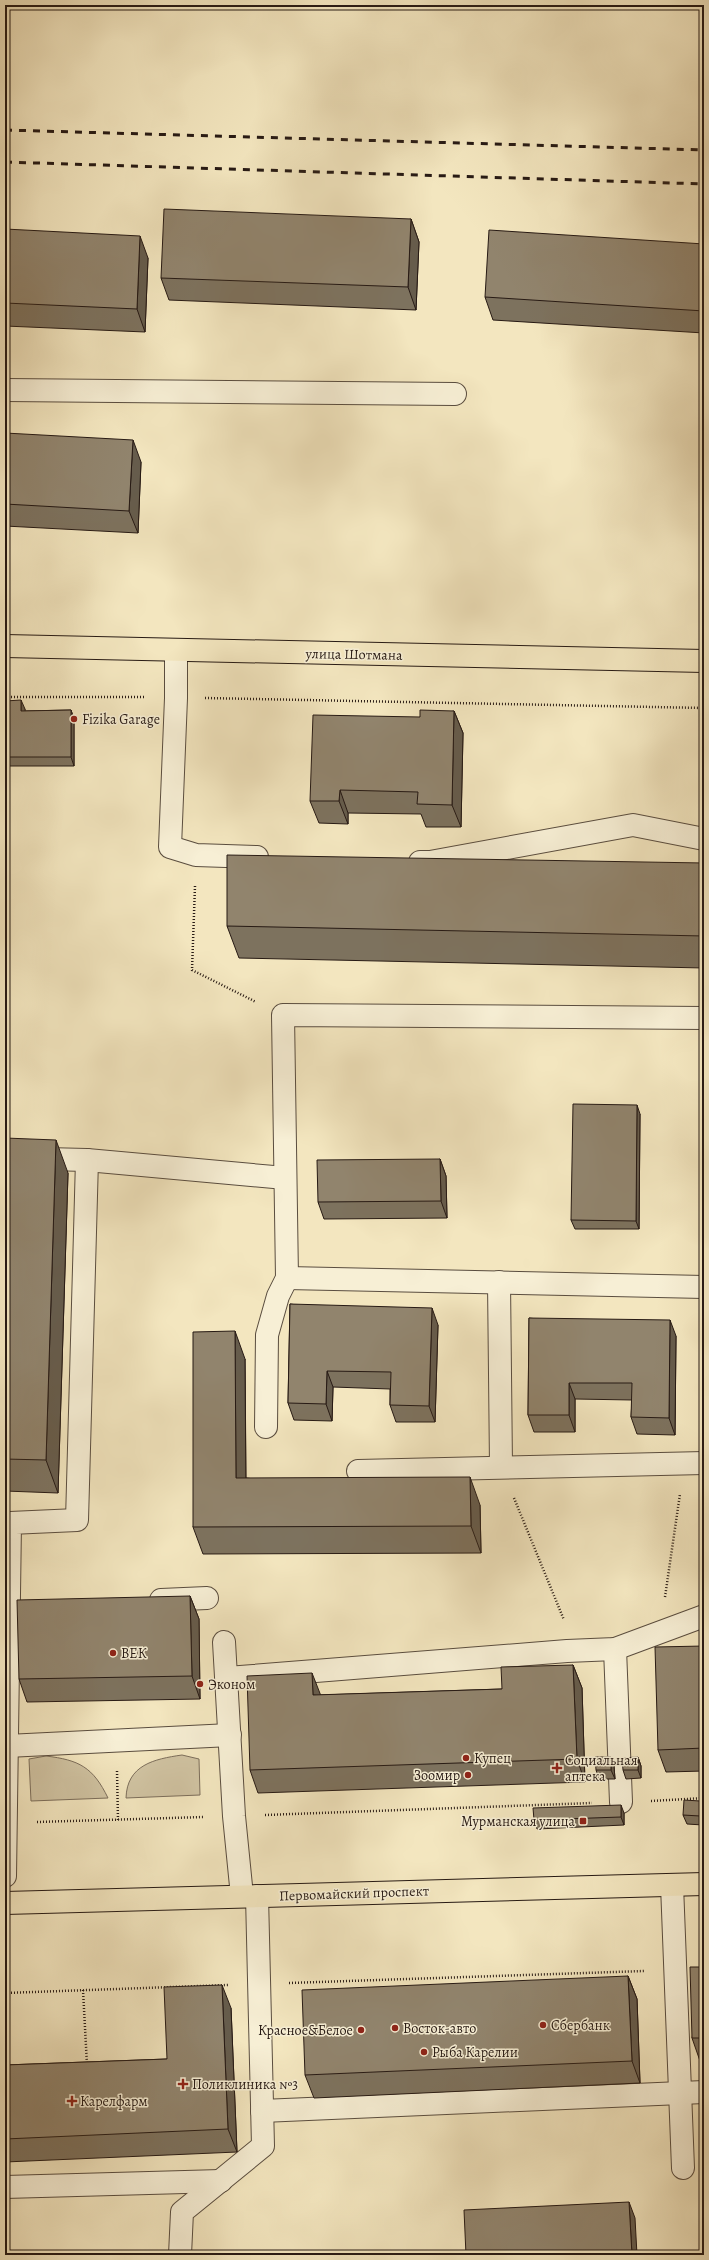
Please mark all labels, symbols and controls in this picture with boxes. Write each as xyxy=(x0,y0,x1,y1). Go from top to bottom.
street label: улица Шотмана xyxy=(304,644,403,665)
place label: Fizika Garage xyxy=(82,710,160,729)
marker: Fizika Garage xyxy=(69,714,79,724)
place label: ВЕК xyxy=(121,1644,147,1663)
marker: ВЕК xyxy=(108,1648,118,1658)
place label: Эконом xyxy=(208,1675,255,1694)
marker: Эконом xyxy=(195,1679,205,1689)
place label: Купец xyxy=(474,1749,511,1768)
place label: Социальная аптека xyxy=(565,1751,638,1786)
marker: Купец xyxy=(461,1753,471,1763)
marker: Социальная аптека xyxy=(552,1763,562,1773)
place label: Зоомир xyxy=(414,1766,460,1785)
marker: Зоомир xyxy=(463,1770,473,1780)
place label: Мурманская улица xyxy=(461,1812,576,1831)
marker: Мурманская улица xyxy=(578,1816,588,1826)
street label: Первомайский проспект xyxy=(279,1881,429,1906)
place label: Сбербанк xyxy=(551,2016,610,2035)
place label: Восток-авто xyxy=(403,2019,476,2038)
marker: Сбербанк xyxy=(538,2020,548,2030)
place label: Красное&Белое xyxy=(258,2021,353,2040)
marker: Восток-авто xyxy=(390,2023,400,2033)
marker: Красное&Белое xyxy=(356,2025,366,2035)
place label: Рыба Карелии xyxy=(432,2043,518,2062)
marker: Рыба Карелии xyxy=(419,2047,429,2057)
place label: Поликлиника №3 xyxy=(192,2075,298,2094)
marker: Поликлиника №3 xyxy=(177,2078,189,2090)
place label: Карелфарм xyxy=(80,2092,148,2111)
marker: Карелфарм xyxy=(67,2096,77,2106)

